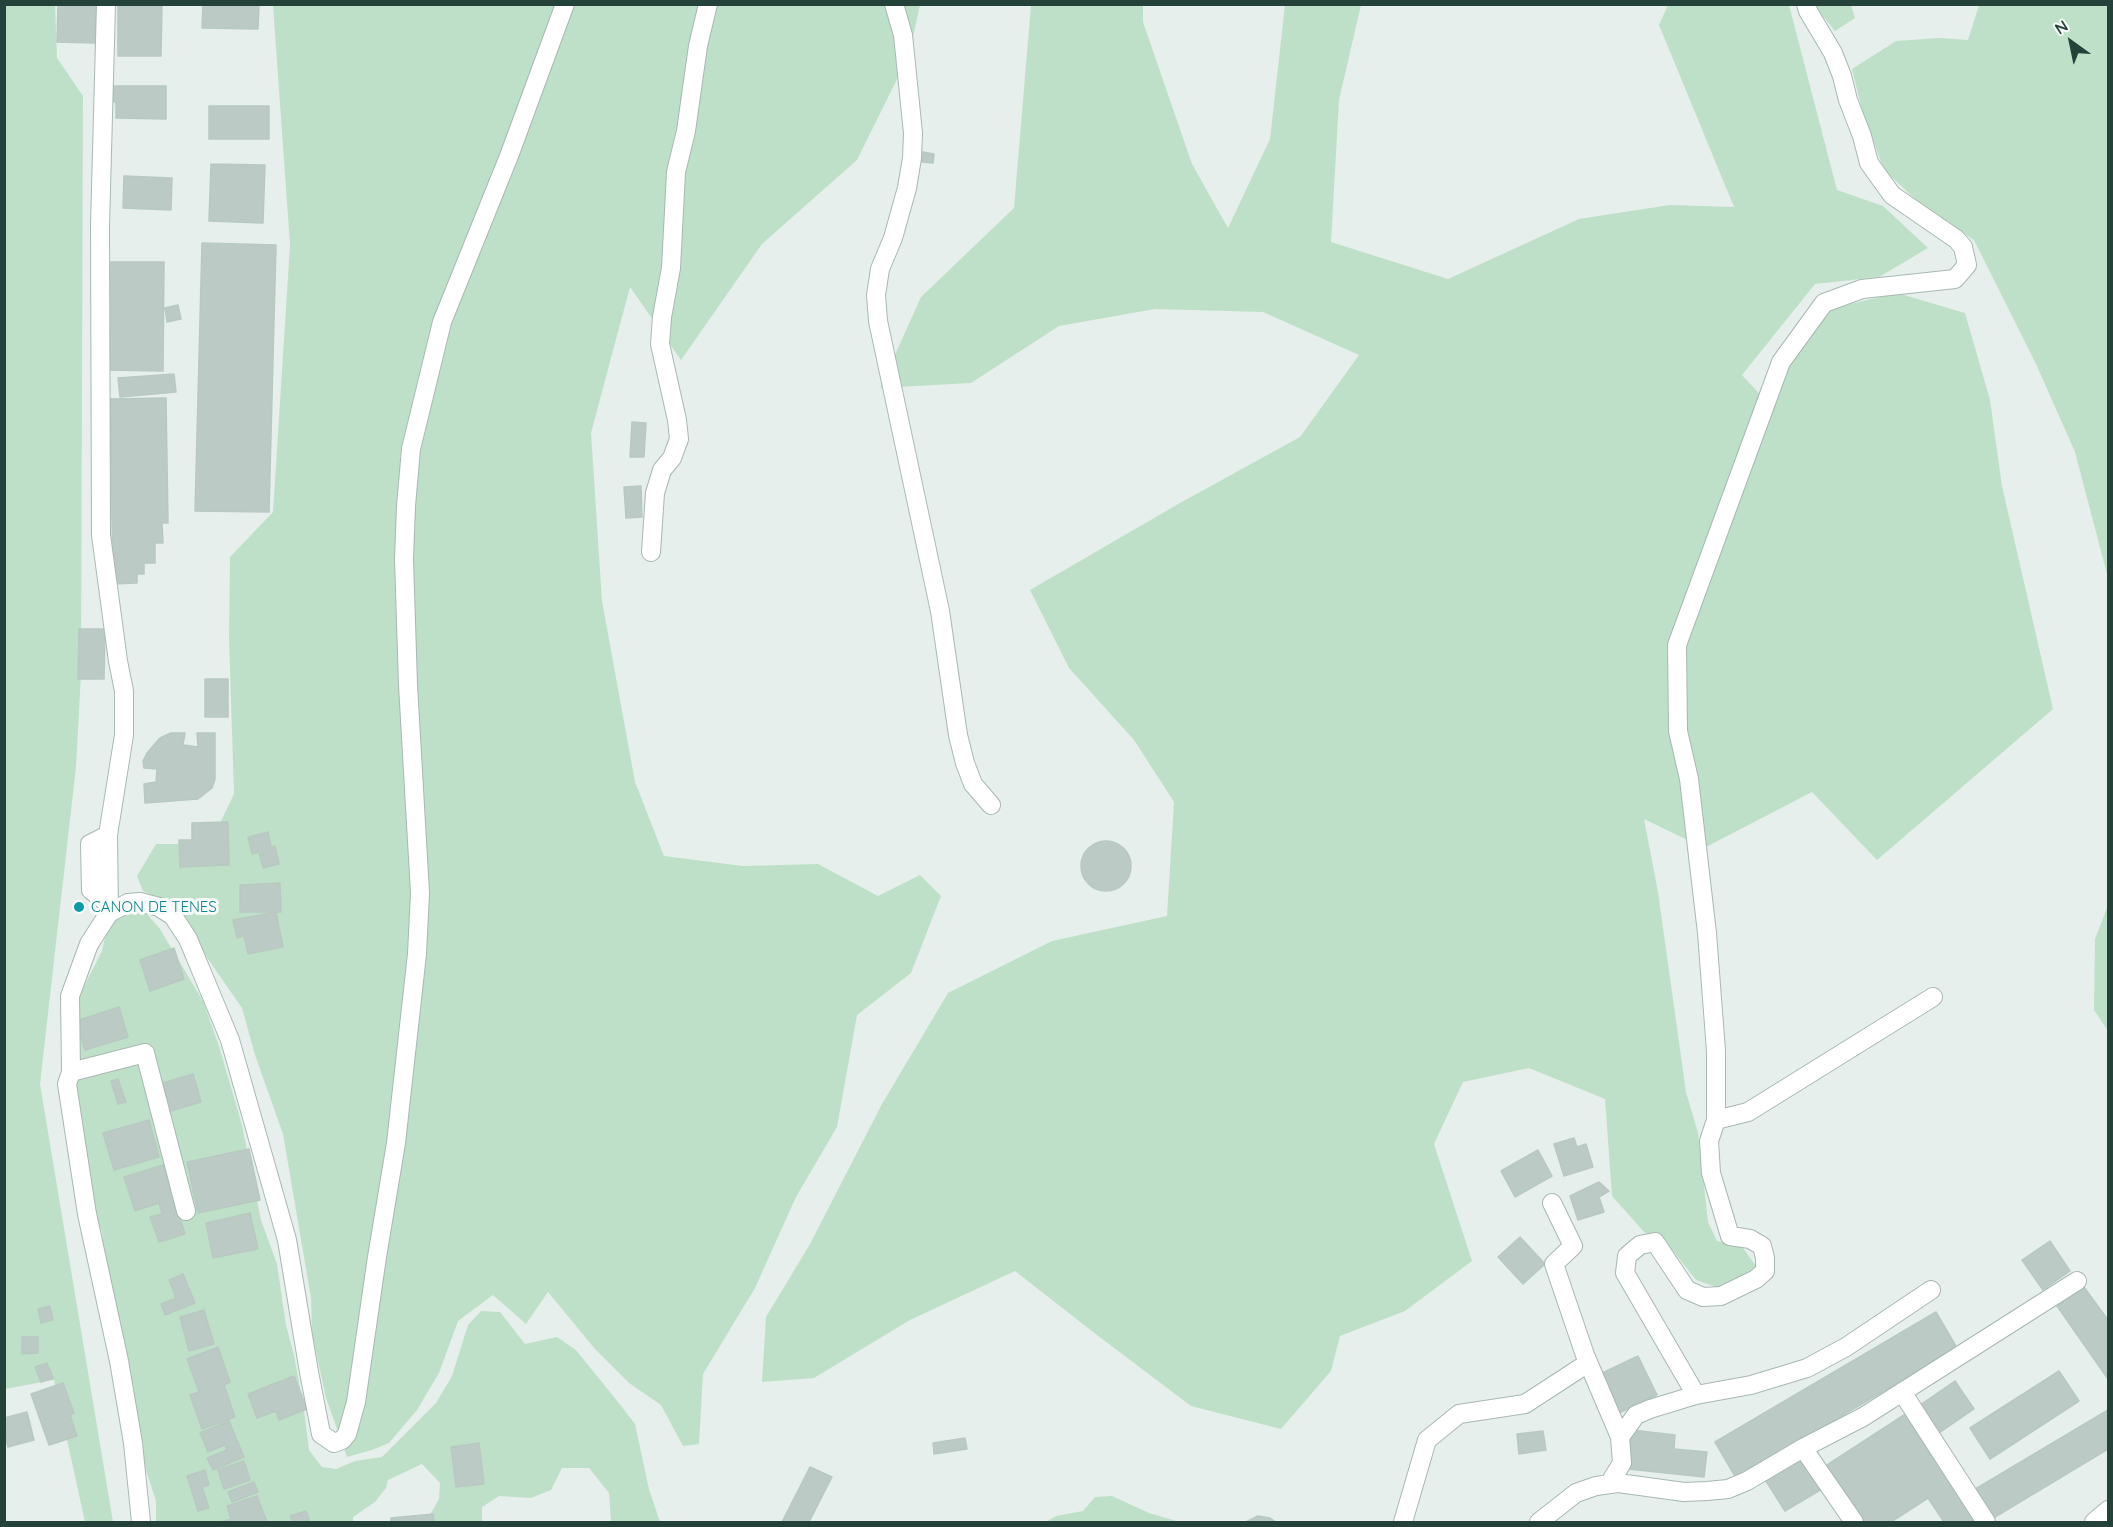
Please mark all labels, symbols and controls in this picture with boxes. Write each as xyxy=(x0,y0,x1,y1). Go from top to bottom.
north arrow xyxy=(2041,12,2101,72)
text: N xyxy=(2051,15,2072,38)
place label: CANON DE TENES xyxy=(91,898,217,916)
marker: CANON DE TENES xyxy=(72,900,86,914)

